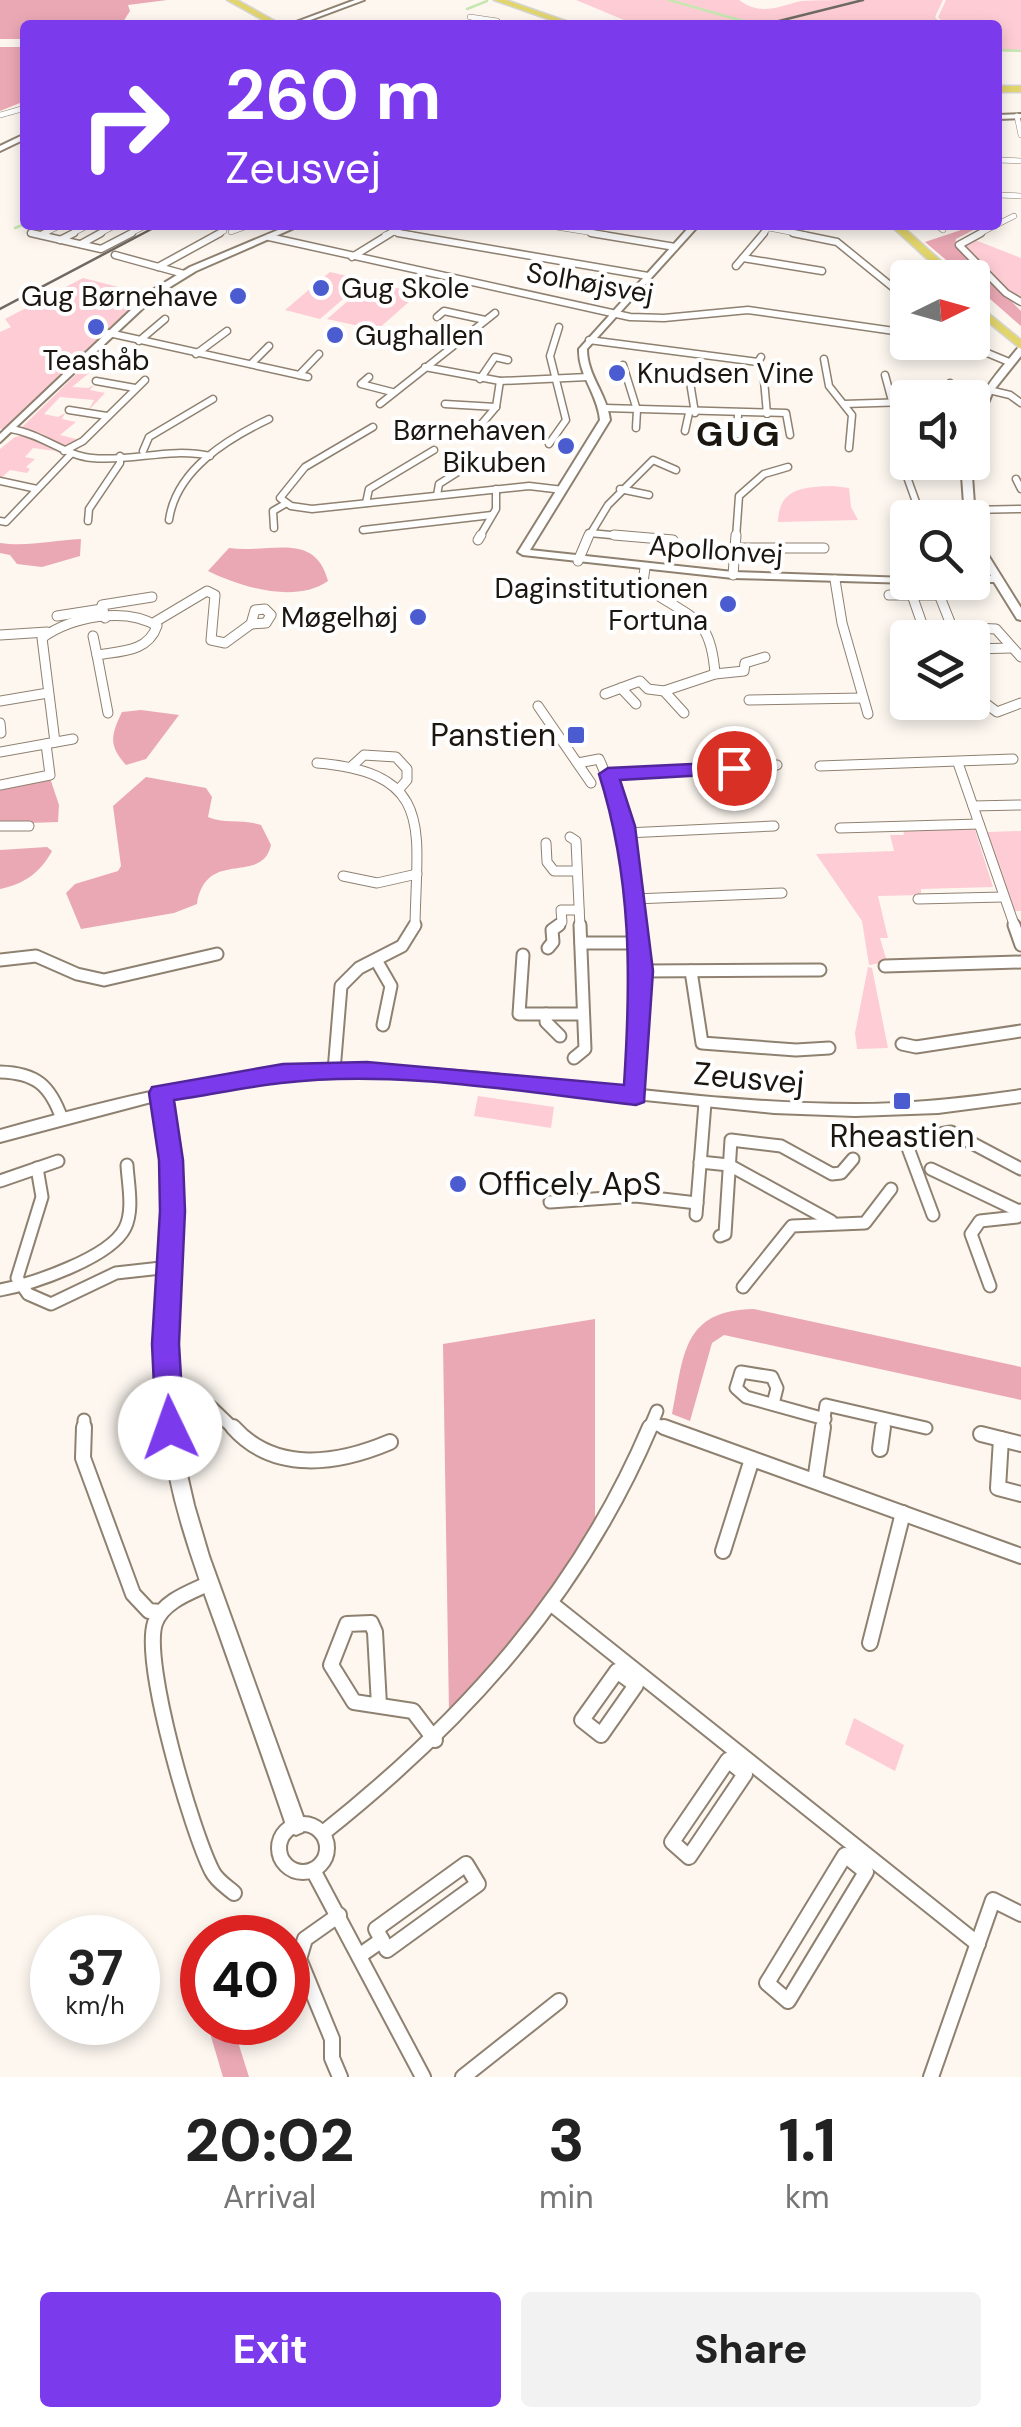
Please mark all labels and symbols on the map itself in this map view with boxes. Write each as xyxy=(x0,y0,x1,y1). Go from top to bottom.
street label: Solhøjsvej xyxy=(523,254,657,312)
north arrow xyxy=(890,260,990,360)
place label: Gug Skole xyxy=(341,270,469,307)
marker: Gug Skole xyxy=(310,277,332,299)
place label: Gug Børnehave xyxy=(21,278,218,315)
marker: Gug Børnehave xyxy=(227,285,249,307)
marker: Teashåb xyxy=(85,316,107,338)
place label: Gughallen xyxy=(355,317,484,354)
marker: Gughallen xyxy=(324,324,346,346)
place label: Teashåb xyxy=(42,342,150,379)
place label: Knudsen Vine xyxy=(637,355,814,392)
marker: Knudsen Vine xyxy=(606,362,628,384)
district label: GUG xyxy=(696,411,782,457)
place label: Børnehaven Bikuben xyxy=(393,412,546,481)
marker: Børnehaven Bikuben xyxy=(555,435,577,457)
street label: Apollonvej xyxy=(648,527,784,573)
place label: Daginstitutionen Fortuna xyxy=(495,570,708,639)
marker: Daginstitutionen Fortuna xyxy=(717,593,739,615)
place label: Møgelhøj xyxy=(281,599,398,636)
marker: Møgelhøj xyxy=(407,606,429,628)
place label: Panstien xyxy=(430,714,556,756)
marker: Panstien xyxy=(565,724,587,746)
pin xyxy=(692,726,777,811)
street label: Zeusvej xyxy=(692,1052,806,1104)
marker: Rheastien xyxy=(891,1090,913,1112)
place label: Rheastien xyxy=(829,1115,975,1157)
place label: Officely ApS xyxy=(478,1163,661,1205)
marker: Officely ApS xyxy=(447,1173,469,1195)
position arrow xyxy=(118,1376,222,1480)
speed limit sign: 40 xyxy=(180,1915,310,2045)

